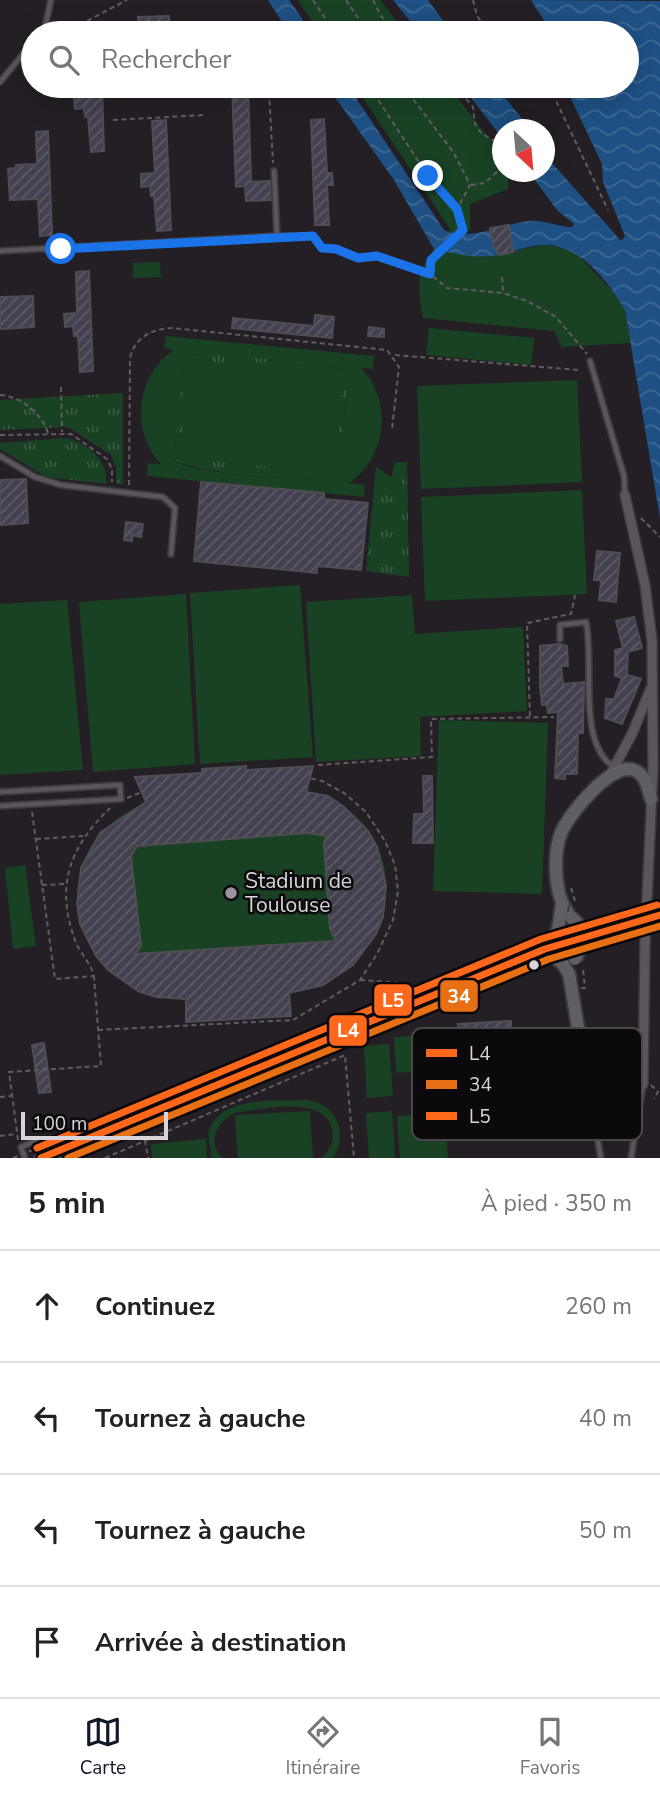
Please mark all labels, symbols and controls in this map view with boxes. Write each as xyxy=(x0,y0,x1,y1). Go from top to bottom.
search box xyxy=(21,21,639,98)
icon: search xyxy=(45,41,83,79)
text: Rechercher xyxy=(101,42,232,77)
north arrow xyxy=(492,119,555,182)
route end xyxy=(412,160,443,191)
route start xyxy=(45,233,76,264)
place label: Stadium de Toulouse xyxy=(245,867,352,919)
marker: Stadium de Toulouse xyxy=(223,885,239,901)
unlabelled marker xyxy=(527,958,541,972)
line badge: 34 xyxy=(439,979,479,1013)
line badge: L5 xyxy=(373,983,413,1017)
text: 34 xyxy=(448,984,470,1010)
text: L5 xyxy=(382,988,404,1014)
line badge: L4 xyxy=(328,1014,368,1047)
text: L4 xyxy=(337,1018,359,1044)
legend xyxy=(412,1028,642,1140)
text: L4 xyxy=(469,1041,491,1067)
text: 34 xyxy=(469,1072,492,1098)
text: L5 xyxy=(469,1104,491,1130)
scale bar xyxy=(21,1109,168,1141)
text: 100 m xyxy=(32,1111,87,1137)
text: 5 min xyxy=(28,1183,106,1224)
text: À pied · 350 m xyxy=(481,1188,632,1219)
icon: ahead xyxy=(28,1287,66,1325)
text: Continuez xyxy=(95,1289,215,1324)
text: 260 m xyxy=(565,1291,632,1322)
icon: left xyxy=(28,1399,66,1437)
text: Tournez à gauche xyxy=(95,1401,306,1436)
text: 40 m xyxy=(579,1403,632,1434)
icon: left xyxy=(28,1511,66,1549)
text: Tournez à gauche xyxy=(95,1513,306,1548)
text: 50 m xyxy=(579,1515,632,1546)
icon: arrive xyxy=(28,1623,66,1661)
text: Arrivée à destination xyxy=(95,1625,346,1660)
tab: Carte xyxy=(80,1713,126,1781)
tab: Itinéraire xyxy=(286,1713,360,1781)
tab: Favoris xyxy=(520,1713,580,1781)

